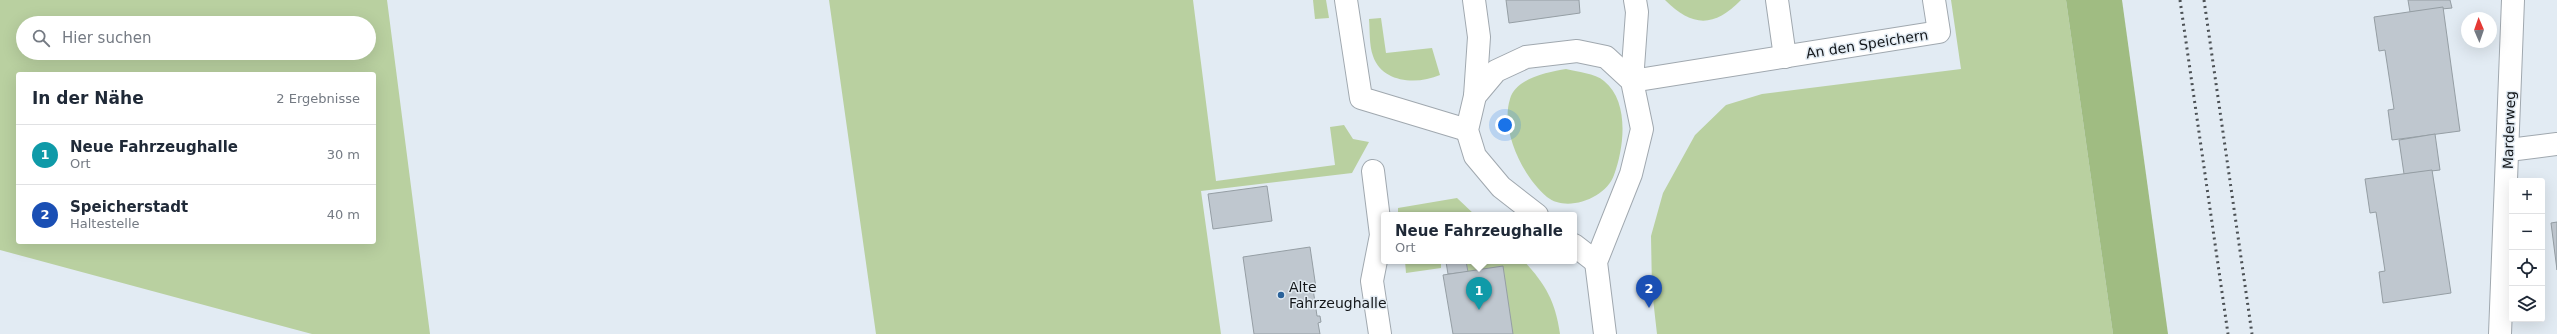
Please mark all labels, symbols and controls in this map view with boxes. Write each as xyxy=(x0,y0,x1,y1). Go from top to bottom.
north arrow xyxy=(2461,12,2497,48)
search box xyxy=(16,16,376,60)
street label: An den Speichern xyxy=(1805,26,1929,62)
icon: search xyxy=(30,27,52,49)
text: Hier suchen xyxy=(62,29,151,47)
text: In der Nähe xyxy=(32,88,144,108)
text: 2 Ergebnisse xyxy=(276,91,360,106)
street label: Marderweg xyxy=(2500,91,2518,169)
your location xyxy=(1495,115,1515,135)
text: Neue Fahrzeughalle xyxy=(70,138,238,156)
text: 1 xyxy=(40,147,50,162)
text: 30 m xyxy=(327,147,360,162)
text: Ort xyxy=(70,156,91,171)
map controls xyxy=(2509,178,2545,322)
button: + xyxy=(2509,178,2545,214)
text: Speicherstadt xyxy=(70,198,188,216)
text: 2 xyxy=(40,207,50,222)
text: 40 m xyxy=(327,207,360,222)
popup xyxy=(1381,212,1577,264)
button: − xyxy=(2509,214,2545,250)
text: Haltestelle xyxy=(70,216,140,231)
text: Neue Fahrzeughalle xyxy=(1395,222,1563,240)
text: Ort xyxy=(1395,240,1416,255)
button: locate xyxy=(2509,250,2545,286)
pin: 2 xyxy=(1636,275,1662,308)
pin: 1 xyxy=(1466,277,1492,310)
place label: Alte Fahrzeughalle xyxy=(1289,279,1387,311)
button: layers xyxy=(2509,286,2545,322)
marker: Alte Fahrzeughalle xyxy=(1276,290,1286,300)

